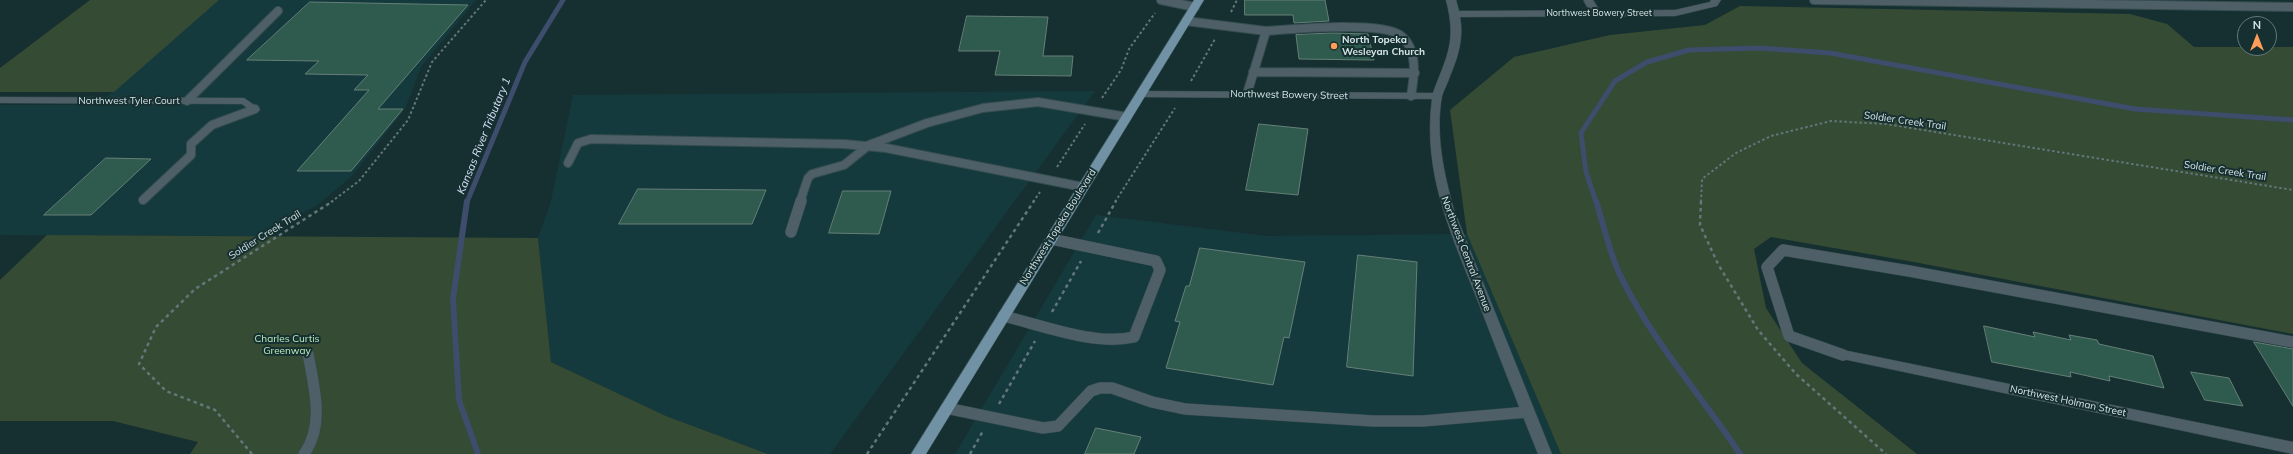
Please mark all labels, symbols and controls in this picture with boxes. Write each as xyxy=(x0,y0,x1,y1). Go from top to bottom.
street label: Northwest Bowery Street xyxy=(1546,8,1652,18)
north arrow xyxy=(2237,16,2277,56)
text: N xyxy=(2253,18,2261,32)
place label: North Topeka Wesleyan Church xyxy=(1342,34,1425,58)
marker: North Topeka Wesleyan Church xyxy=(1329,41,1339,51)
water label: Kansas River Tributary 1 xyxy=(455,76,513,196)
street label: Northwest Bowery Street xyxy=(1230,88,1348,102)
street label: Northwest Tyler Court xyxy=(78,95,180,107)
street label: Soldier Creek Trail xyxy=(1863,109,1947,133)
street label: Soldier Creek Trail xyxy=(2183,159,2267,183)
street label: Northwest Topeka Boulevard xyxy=(1017,167,1099,287)
street label: Northwest Central Avenue xyxy=(1439,195,1493,313)
street label: Soldier Creek Trail xyxy=(227,208,303,262)
park label: Charles Curtis Greenway xyxy=(255,333,319,356)
street label: Northwest Holman Street xyxy=(2009,383,2127,419)

